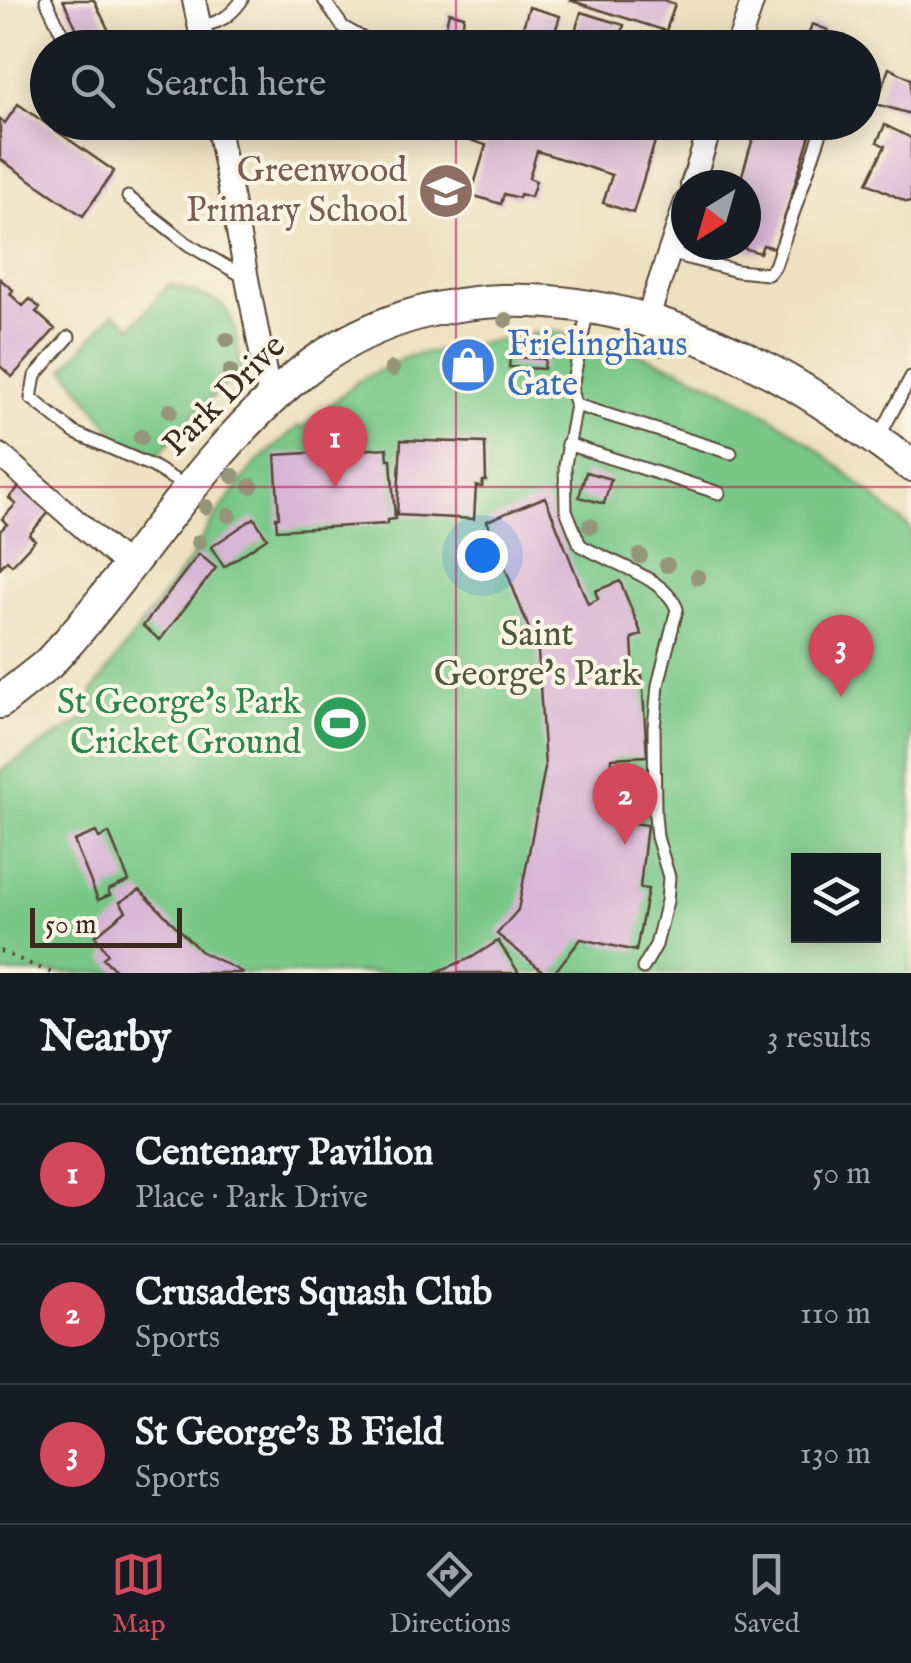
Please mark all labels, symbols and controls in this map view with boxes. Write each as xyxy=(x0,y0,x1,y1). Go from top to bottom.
search box xyxy=(30,30,881,140)
icon: search xyxy=(65,58,120,113)
text: Search here xyxy=(145,61,326,109)
place label: Greenwood Primary School xyxy=(186,149,407,234)
school or university icon: Greenwood Primary School xyxy=(416,161,476,221)
north arrow xyxy=(671,170,761,260)
place label: Frielinghaus Gate xyxy=(507,323,688,408)
street label: Park Drive xyxy=(154,325,296,467)
shop icon: Frielinghaus Gate xyxy=(438,335,498,395)
pin: 1 xyxy=(302,406,368,488)
your location xyxy=(457,530,508,581)
park label: Saint George's Park xyxy=(434,613,641,698)
pin: 3 xyxy=(808,614,874,697)
place label: St George's Park Cricket Ground xyxy=(57,681,301,766)
sports icon: St George's Park Cricket Ground xyxy=(310,693,370,753)
pin: 2 xyxy=(592,762,658,845)
map controls xyxy=(791,853,881,943)
button: layers xyxy=(791,853,881,943)
scale bar xyxy=(30,903,182,948)
text: 50 m xyxy=(45,908,97,943)
text: Nearby xyxy=(40,1012,171,1065)
text: 3 results xyxy=(767,1018,871,1059)
text: Centenary Pavilion xyxy=(135,1130,434,1178)
text: 1 xyxy=(67,1154,78,1195)
text: 50 m xyxy=(812,1154,871,1195)
text: Place · Park Drive xyxy=(135,1178,368,1219)
text: Crusaders Squash Club xyxy=(135,1270,492,1318)
text: 2 xyxy=(65,1294,80,1335)
text: 110 m xyxy=(800,1294,871,1335)
text: Sports xyxy=(135,1318,220,1359)
text: St George's B Field xyxy=(135,1410,443,1458)
text: 3 xyxy=(67,1434,78,1475)
text: 130 m xyxy=(800,1434,871,1475)
text: Sports xyxy=(135,1458,220,1499)
tab: Map xyxy=(111,1547,166,1642)
tab: Directions xyxy=(389,1547,511,1642)
tab: Saved xyxy=(733,1547,800,1642)

